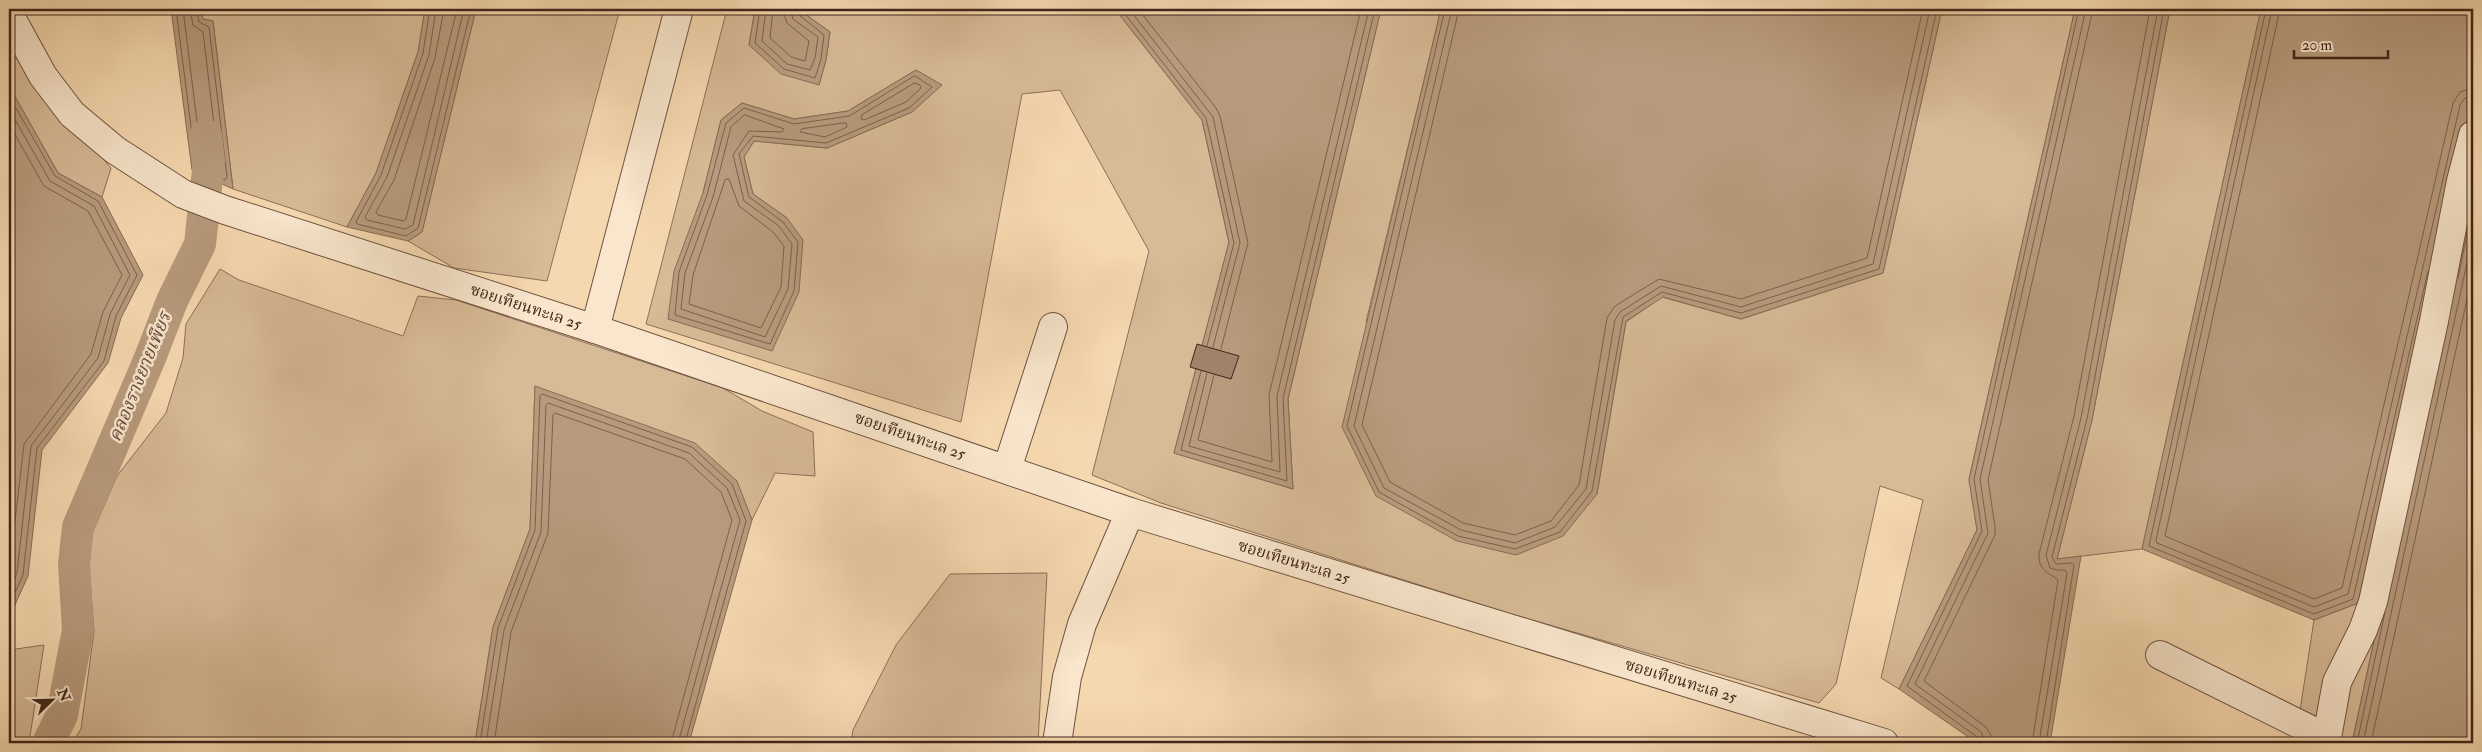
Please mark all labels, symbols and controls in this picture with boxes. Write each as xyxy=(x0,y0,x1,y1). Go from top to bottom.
scale bar xyxy=(2294,28,2388,60)
text: 20 m xyxy=(2302,36,2332,55)
street label: ซอยเทียนทะเล 25 xyxy=(468,280,584,334)
water label: คลองรางยายเพียร xyxy=(104,307,177,445)
street label: ซอยเทียนทะเล 25 xyxy=(852,408,968,464)
street label: ซอยเทียนทะเล 25 xyxy=(1236,535,1352,589)
street label: ซอยเทียนทะเล 25 xyxy=(1623,654,1739,708)
north arrow xyxy=(28,674,78,724)
text: N xyxy=(53,685,74,705)

